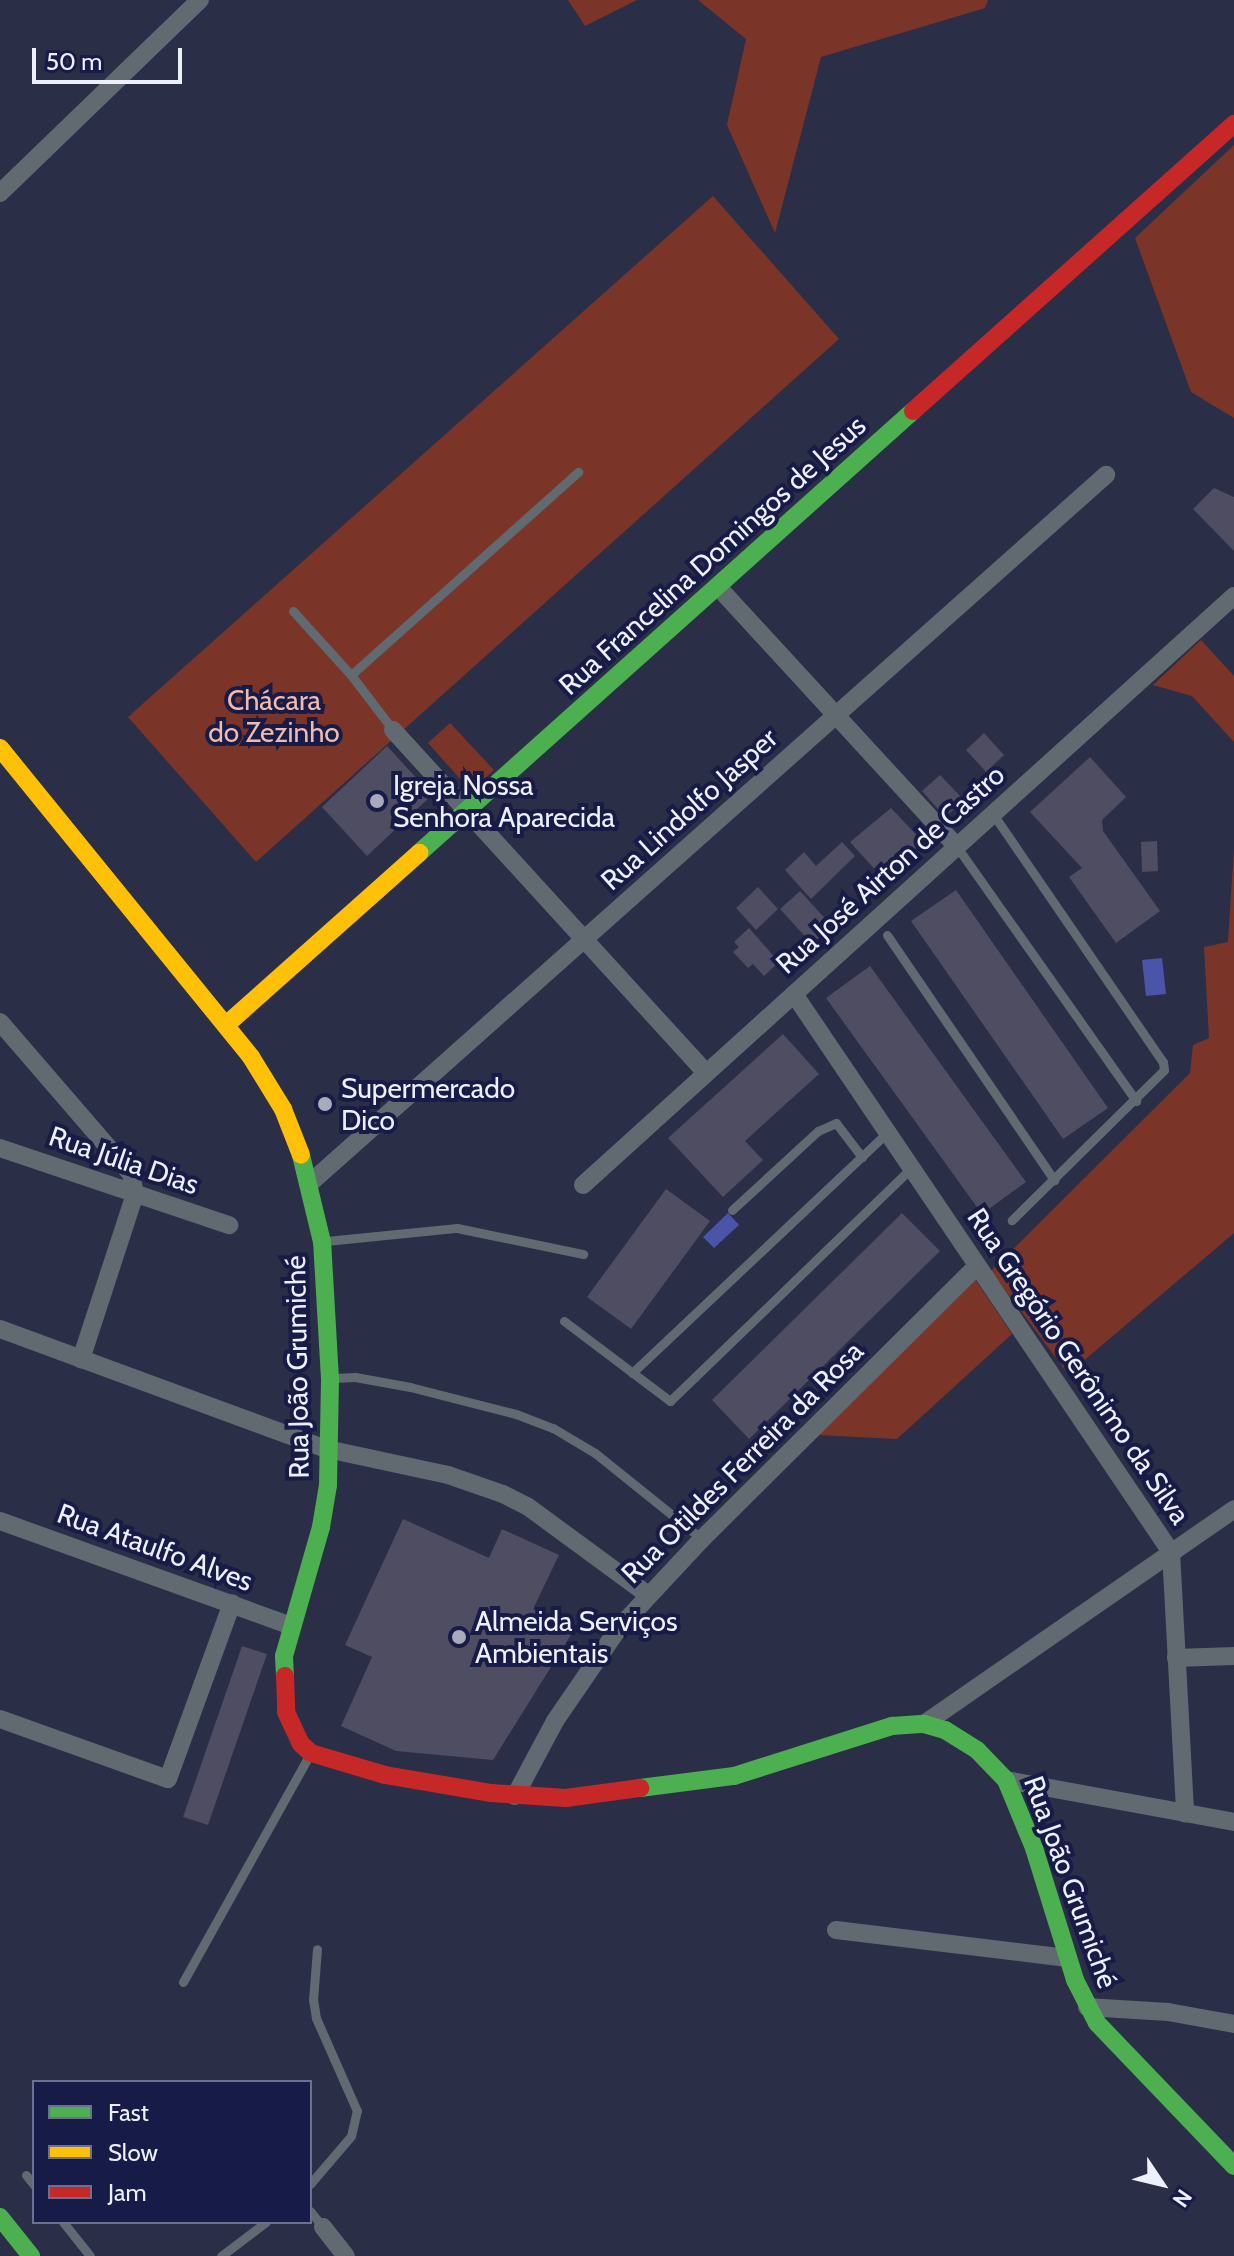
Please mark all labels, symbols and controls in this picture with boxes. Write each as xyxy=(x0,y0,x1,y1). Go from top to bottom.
scale bar xyxy=(36,32,186,82)
text: 50 m xyxy=(46,47,102,76)
street label: Rua Francelina Domingos de Jesus xyxy=(552,408,872,702)
park label: Chácara do Zezinho xyxy=(208,683,340,749)
street label: Rua Lindolfo Jasper xyxy=(594,721,784,897)
street label: Rua José Airton de Castro xyxy=(769,758,1011,980)
place label: Igreja Nossa Senhora Aparecida xyxy=(393,768,615,834)
marker: Igreja Nossa Senhora Aparecida xyxy=(368,792,386,810)
place label: Supermercado Dico xyxy=(341,1071,515,1137)
marker: Supermercado Dico xyxy=(316,1095,334,1113)
street label: Rua Júlia Dias xyxy=(45,1119,203,1201)
street label: Rua Gregório Gerônimo da Silva xyxy=(961,1202,1197,1530)
street label: Rua João Grumiché xyxy=(278,1255,316,1479)
street label: Rua Otildes Ferreira da Rosa xyxy=(614,1334,870,1590)
street label: Rua Ataulfo Alves xyxy=(53,1496,257,1598)
place label: Almeida Serviços Ambientais xyxy=(475,1604,678,1670)
marker: Almeida Serviços Ambientais xyxy=(450,1628,468,1646)
street label: Rua João Grumiché xyxy=(1017,1771,1125,1993)
legend xyxy=(32,2080,312,2224)
text: Fast xyxy=(108,2098,149,2127)
text: Slow xyxy=(108,2138,158,2167)
north arrow xyxy=(1122,2144,1202,2224)
text: Jam xyxy=(108,2178,146,2207)
text: N xyxy=(1167,2184,1198,2212)

